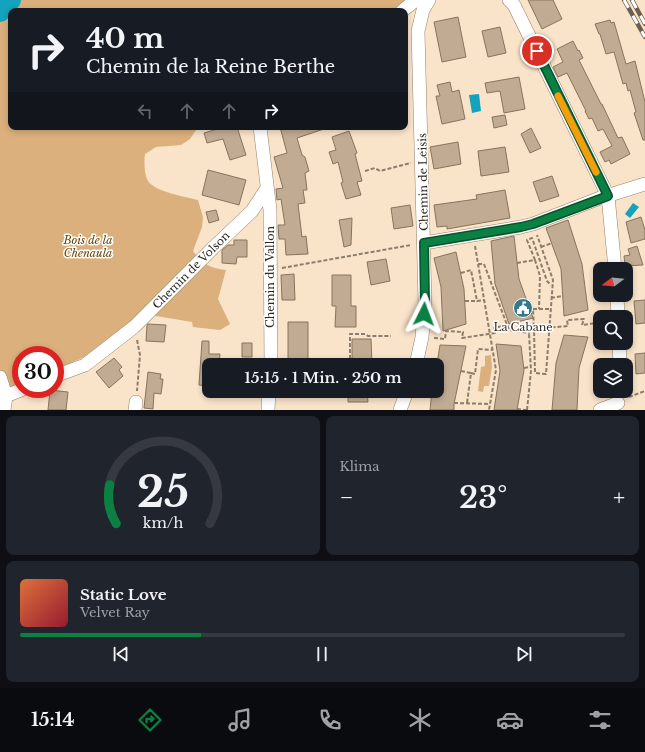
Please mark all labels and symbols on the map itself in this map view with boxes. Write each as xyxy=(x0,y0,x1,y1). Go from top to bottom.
pin xyxy=(520,34,554,68)
street label: Chemin de Leisis xyxy=(415,133,431,231)
street label: Chemin du Vallon xyxy=(263,226,277,328)
street label: Chemin de Volson xyxy=(149,228,233,312)
park label: Bois de la Chenaula xyxy=(62,233,113,260)
north arrow xyxy=(593,262,633,302)
position arrow xyxy=(403,293,445,335)
public building icon: La Cabane xyxy=(512,297,534,319)
place label: La Cabane xyxy=(493,320,553,334)
speed limit sign: 30 xyxy=(12,346,64,398)

